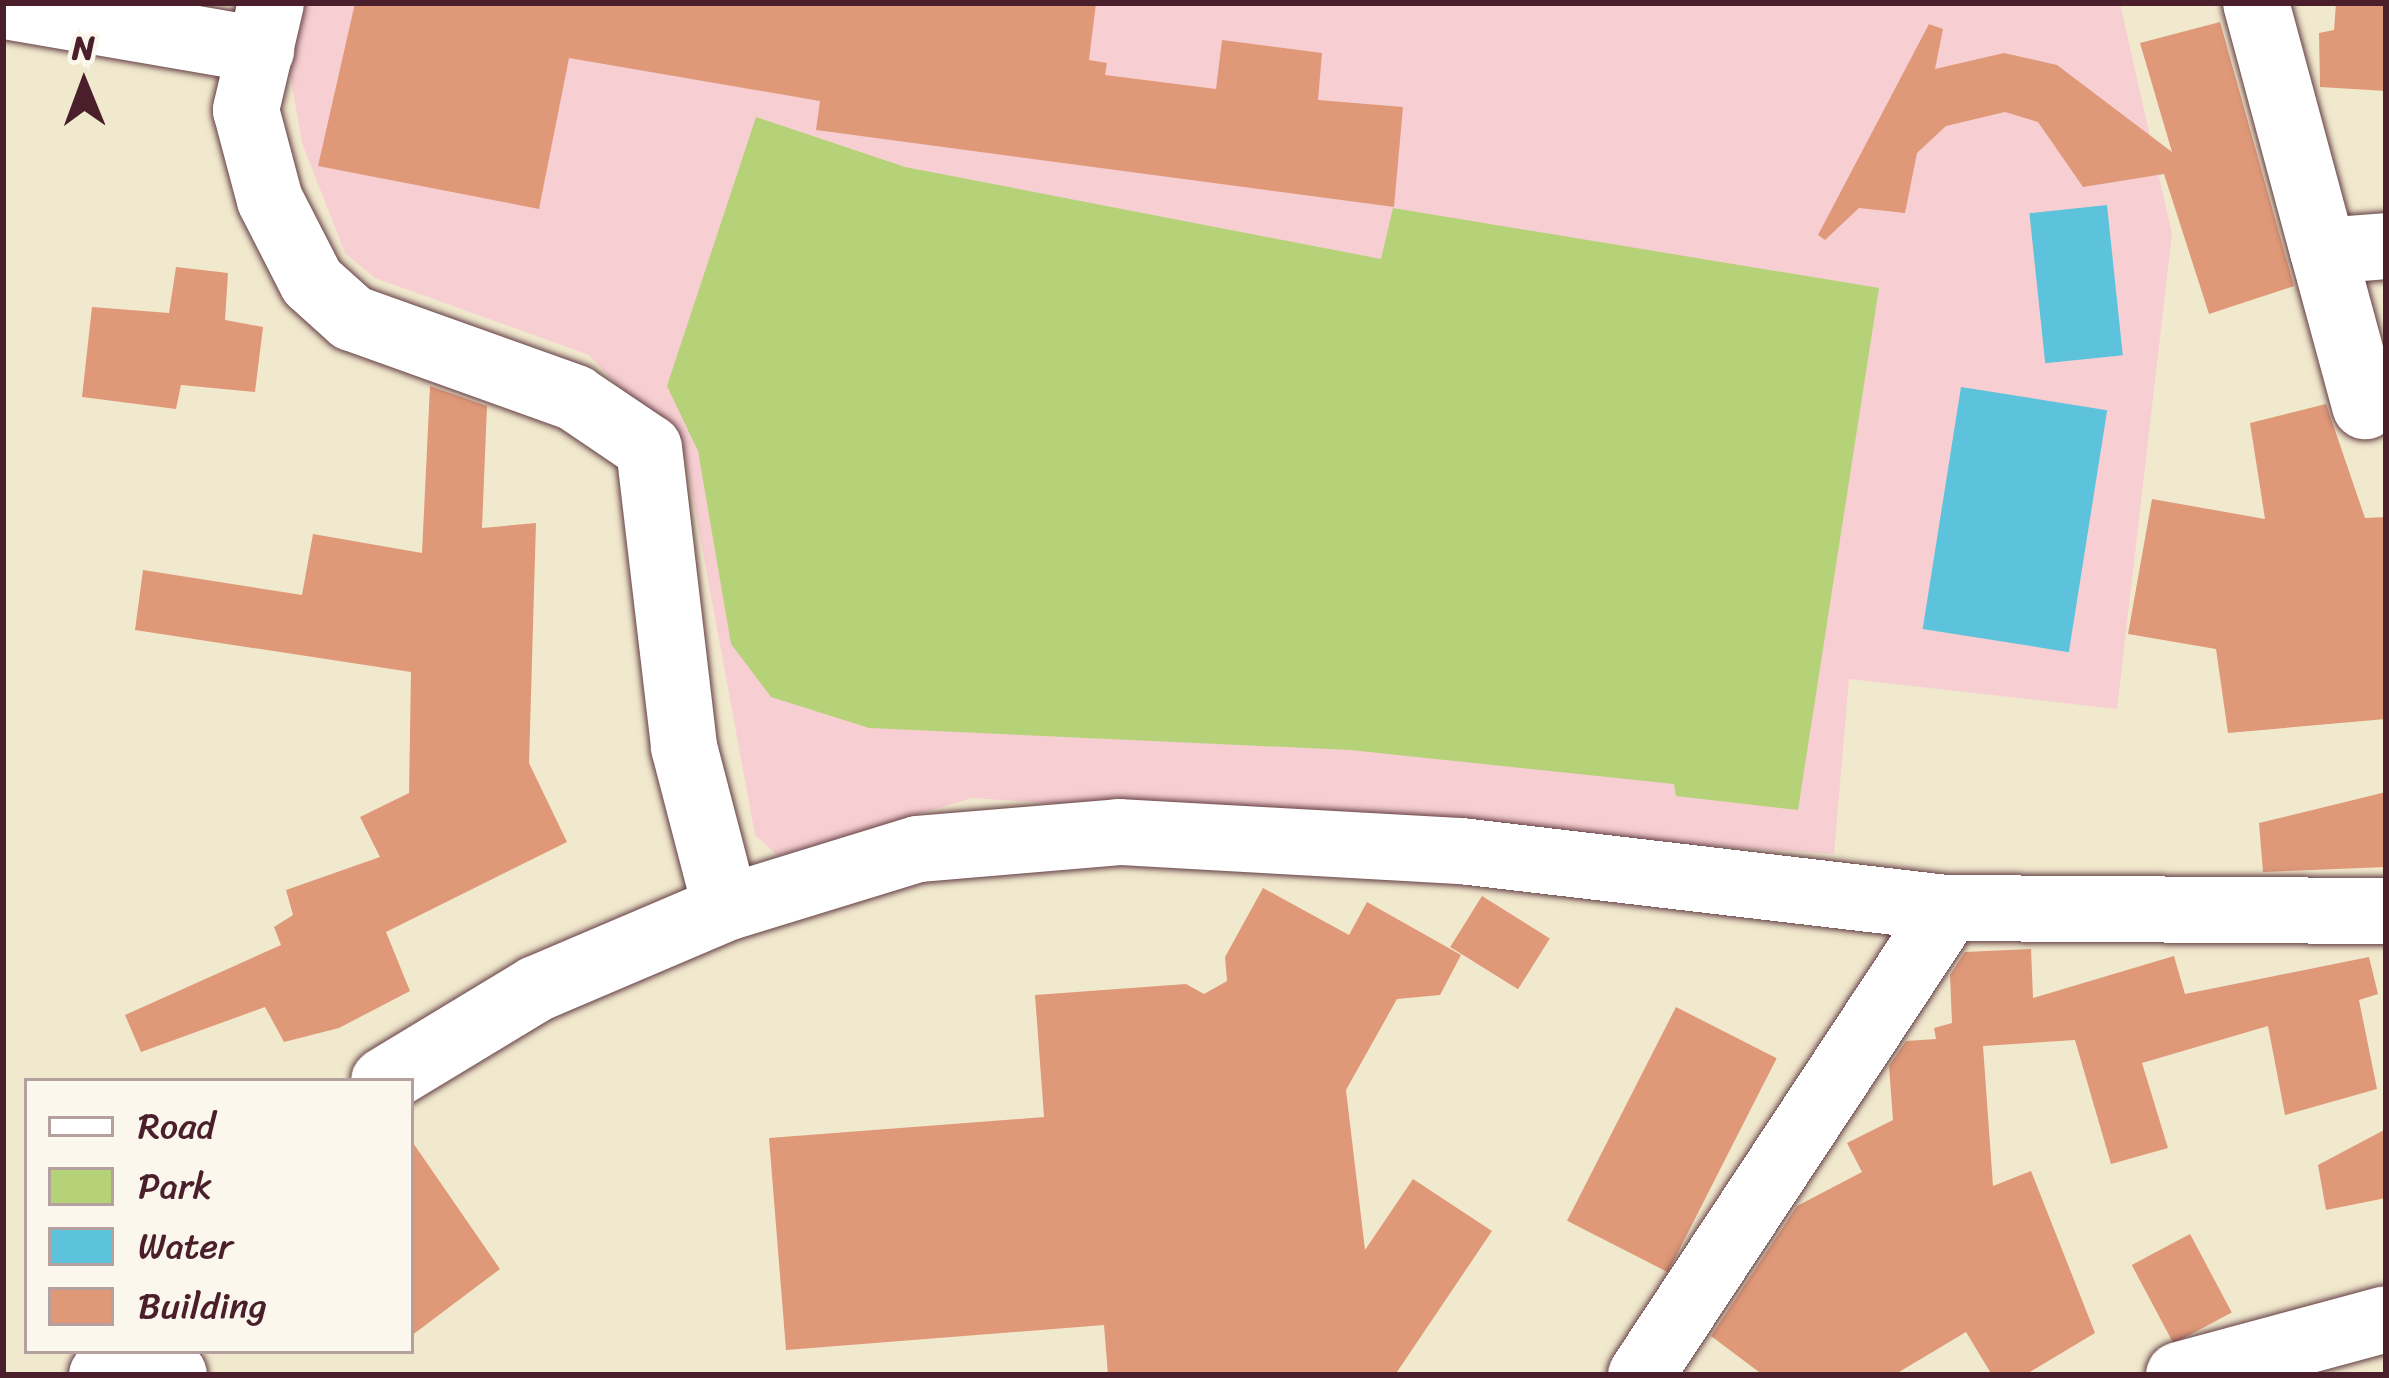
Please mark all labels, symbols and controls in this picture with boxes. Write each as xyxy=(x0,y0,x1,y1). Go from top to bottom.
text: N xyxy=(71,19,95,77)
north arrow xyxy=(24,24,144,144)
legend xyxy=(24,1078,414,1354)
text: Road xyxy=(138,1094,215,1158)
text: Park xyxy=(138,1154,212,1218)
text: Water xyxy=(138,1214,233,1278)
text: Building xyxy=(138,1274,267,1338)

